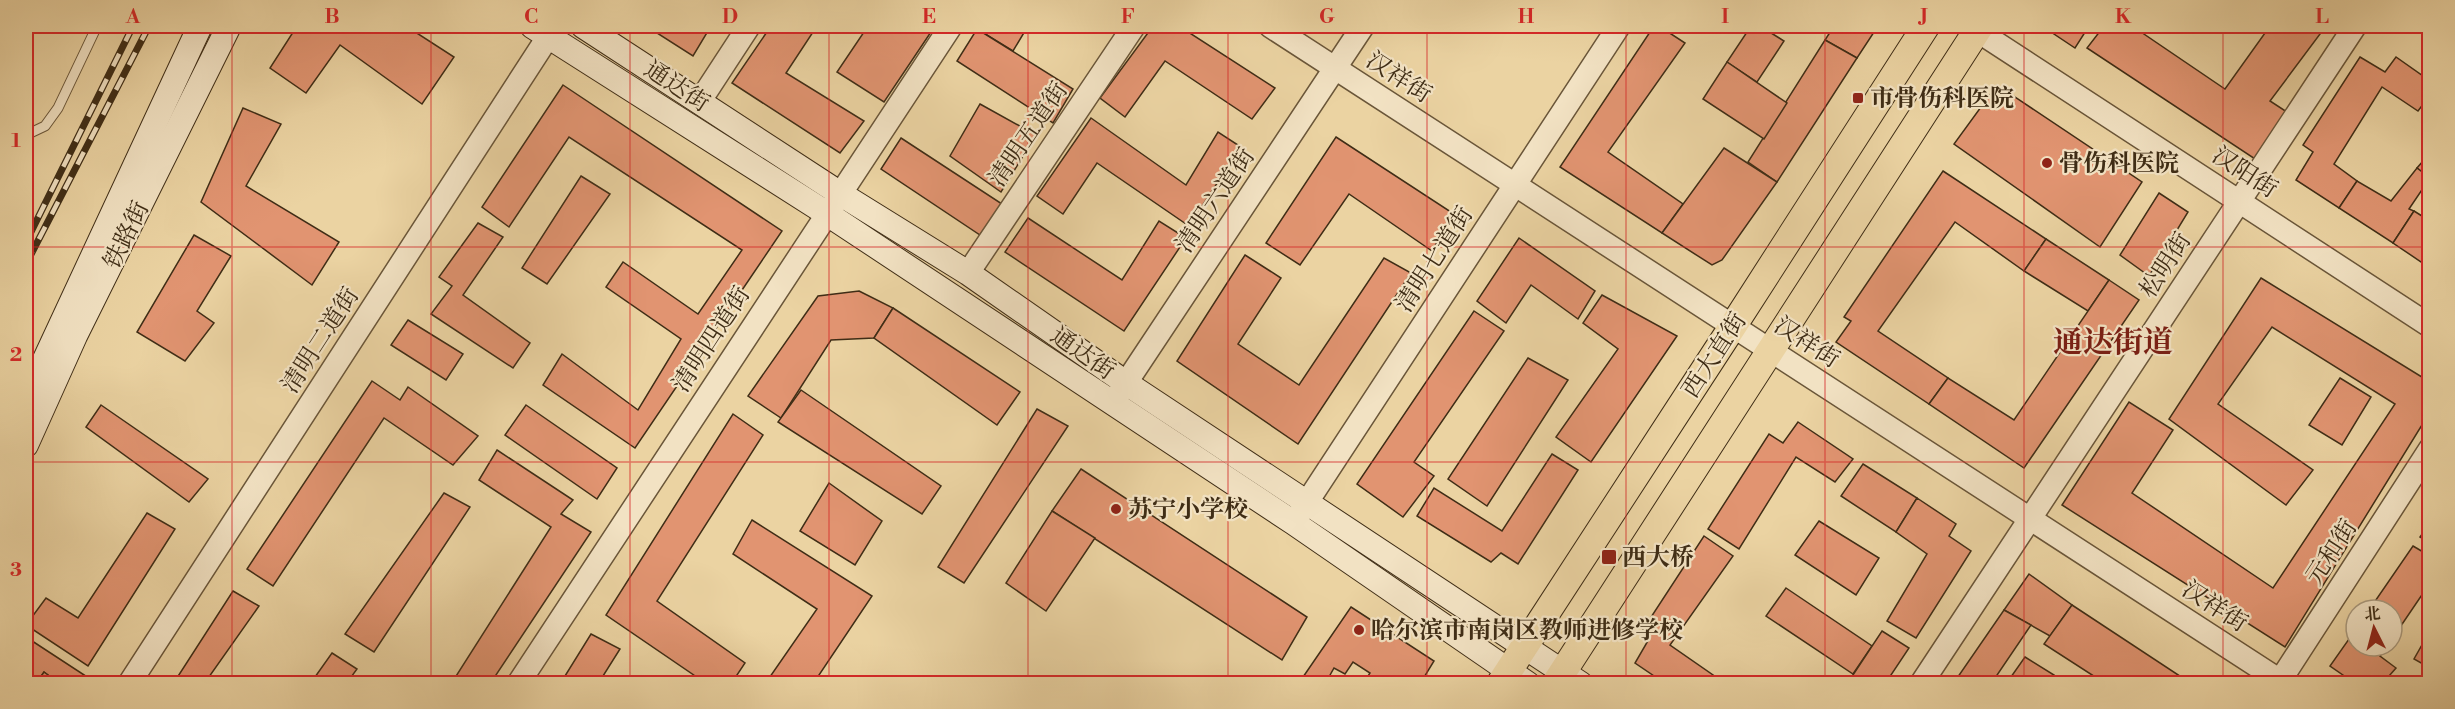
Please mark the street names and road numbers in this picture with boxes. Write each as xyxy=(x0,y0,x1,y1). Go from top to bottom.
street label: 汉祥街 xyxy=(1360,46,1437,110)
street label: 通达街 xyxy=(638,55,715,119)
street label: 清明五道街 xyxy=(983,76,1075,193)
street label: 汉阳街 xyxy=(2206,141,2283,205)
street label: 清明六道街 xyxy=(1170,142,1262,259)
street label: 铁路街 xyxy=(98,197,156,274)
street label: 清明七道街 xyxy=(1390,201,1480,318)
street label: 松明街 xyxy=(2134,227,2198,304)
street label: 清明四道街 xyxy=(667,281,757,398)
street label: 清明二道街 xyxy=(276,282,366,399)
street label: 西大直街 xyxy=(1676,307,1754,404)
street label: 汉祥街 xyxy=(1768,311,1845,375)
street label: 通达街 xyxy=(1044,321,1121,387)
street label: 元和街 xyxy=(2300,514,2364,591)
street label: 汉祥街 xyxy=(2176,575,2253,639)

